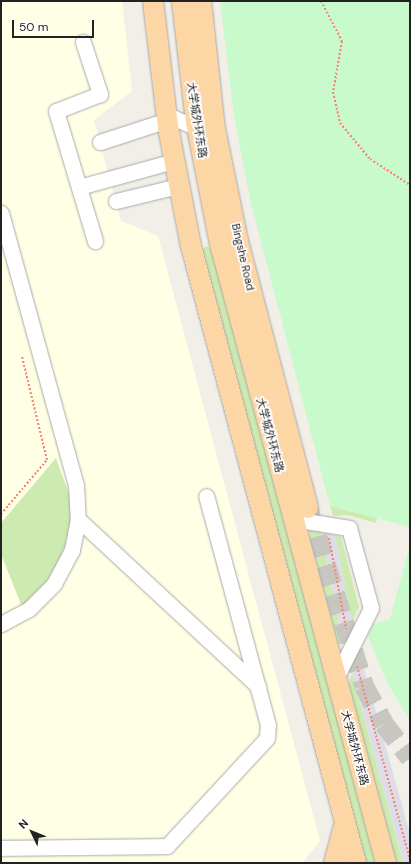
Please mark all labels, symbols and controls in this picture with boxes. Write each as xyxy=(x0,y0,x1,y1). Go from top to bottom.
scale bar xyxy=(14,12,96,38)
text: 50 m xyxy=(19,19,48,35)
street label: 大学城外环东路 xyxy=(184,81,210,159)
street label: Bingshe Road xyxy=(229,222,257,292)
street label: 大学城外环东路 xyxy=(254,396,286,474)
street label: 大学城外环东路 xyxy=(339,709,371,787)
north arrow xyxy=(12,812,52,852)
text: N xyxy=(15,816,31,832)

